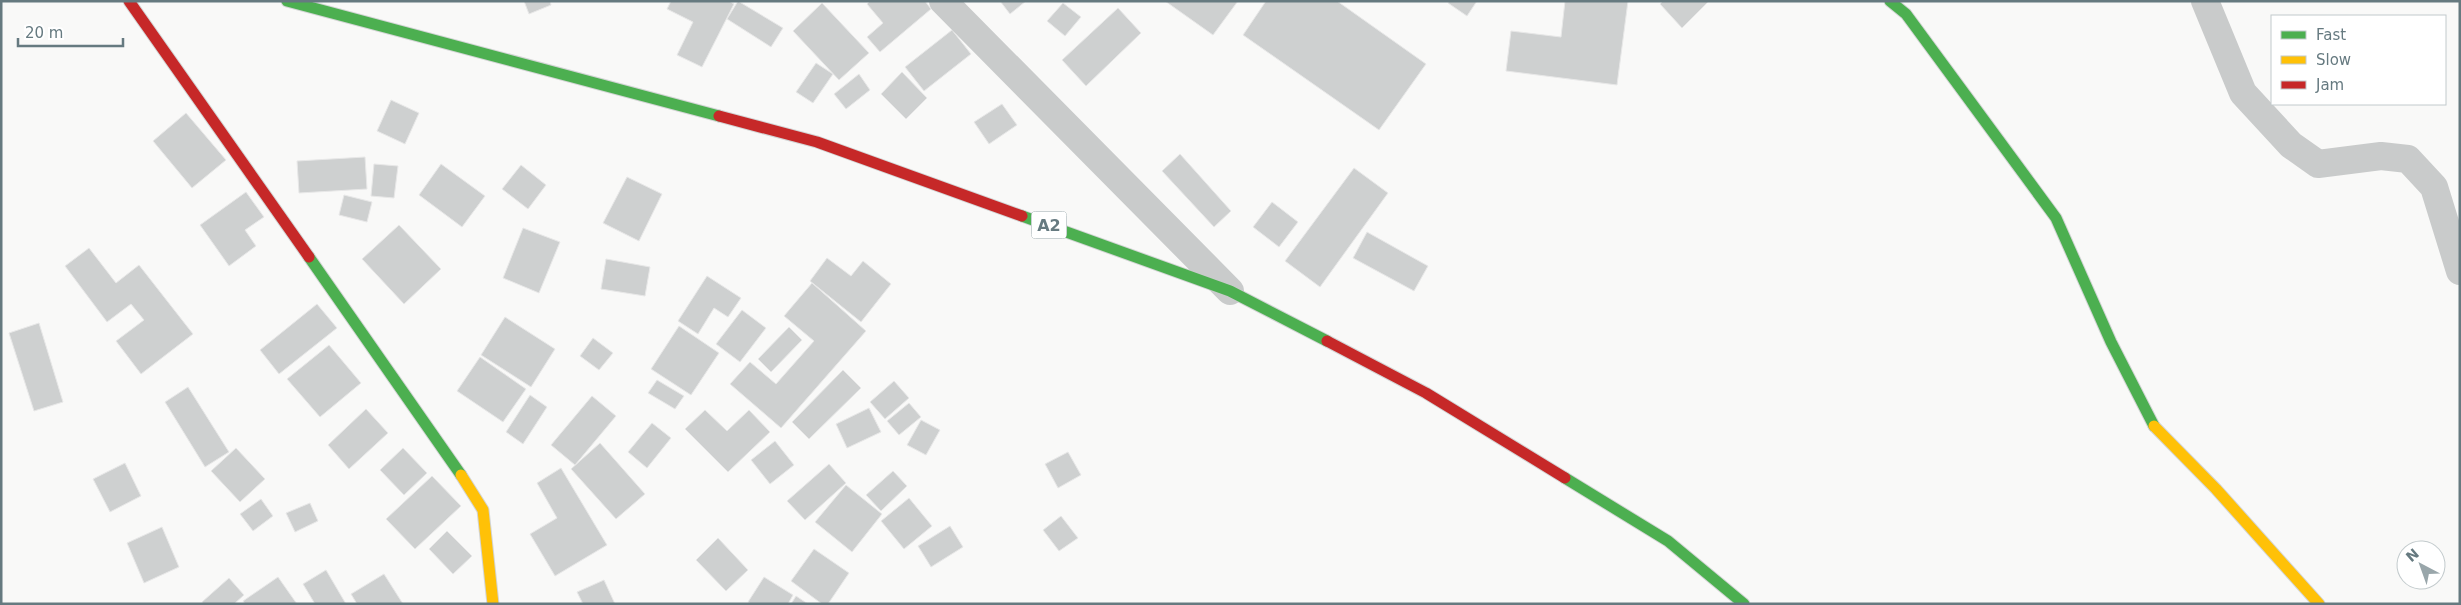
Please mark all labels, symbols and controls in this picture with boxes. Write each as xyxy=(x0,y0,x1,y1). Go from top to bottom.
scale bar xyxy=(18,15,122,47)
legend xyxy=(2271,15,2446,105)
text: 20 m xyxy=(25,24,63,42)
text: Fast xyxy=(2316,26,2346,44)
text: Slow xyxy=(2316,51,2351,69)
text: Jam xyxy=(2315,76,2344,94)
road number: A2 xyxy=(1032,212,1066,238)
north arrow xyxy=(2396,540,2446,590)
text: N xyxy=(2403,545,2422,565)

